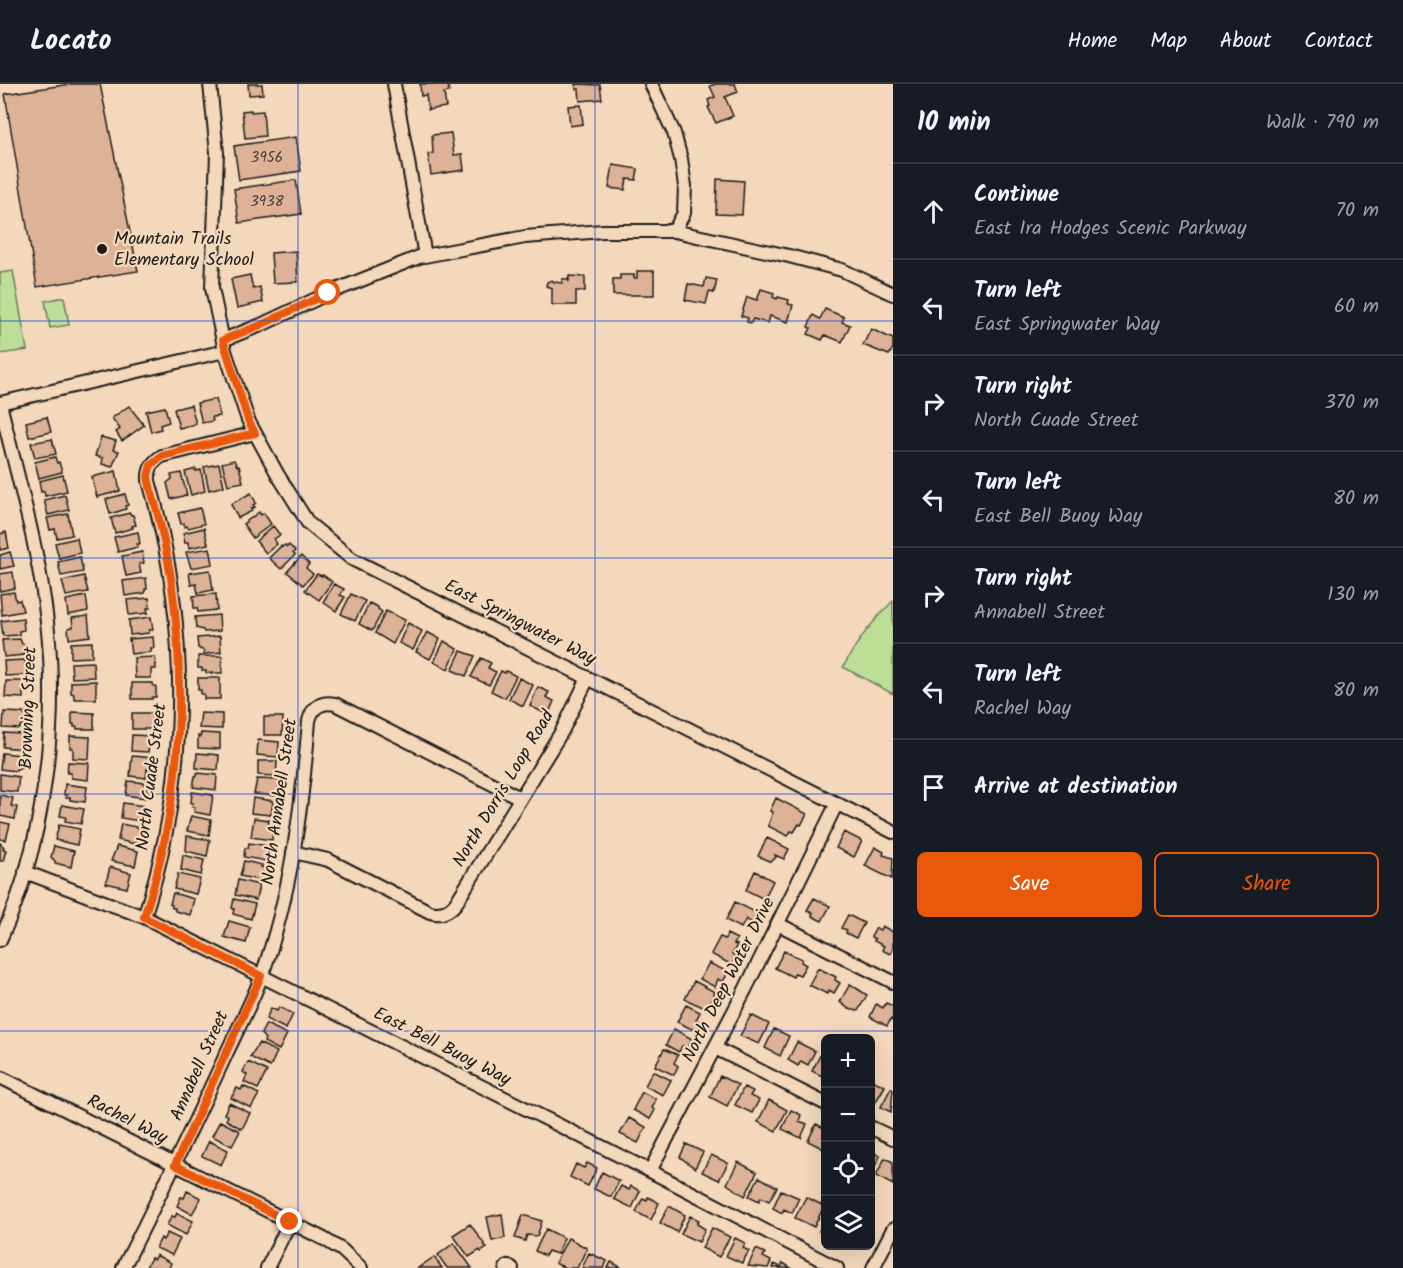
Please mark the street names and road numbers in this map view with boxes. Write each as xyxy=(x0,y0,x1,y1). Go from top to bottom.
street label: East Springwater Way xyxy=(439,572,602,674)
street label: Browning Street xyxy=(12,645,46,770)
street label: North Cuade Street xyxy=(129,701,176,852)
street label: North Dorris Loop Road xyxy=(445,704,563,873)
street label: North Annabell Street xyxy=(254,716,306,887)
street label: North Deep Water Drive xyxy=(675,892,783,1068)
street label: East Bell Buoy Way xyxy=(368,1000,516,1095)
street label: Annabell Street xyxy=(163,1005,238,1126)
street label: Rachel Way xyxy=(82,1087,173,1153)

